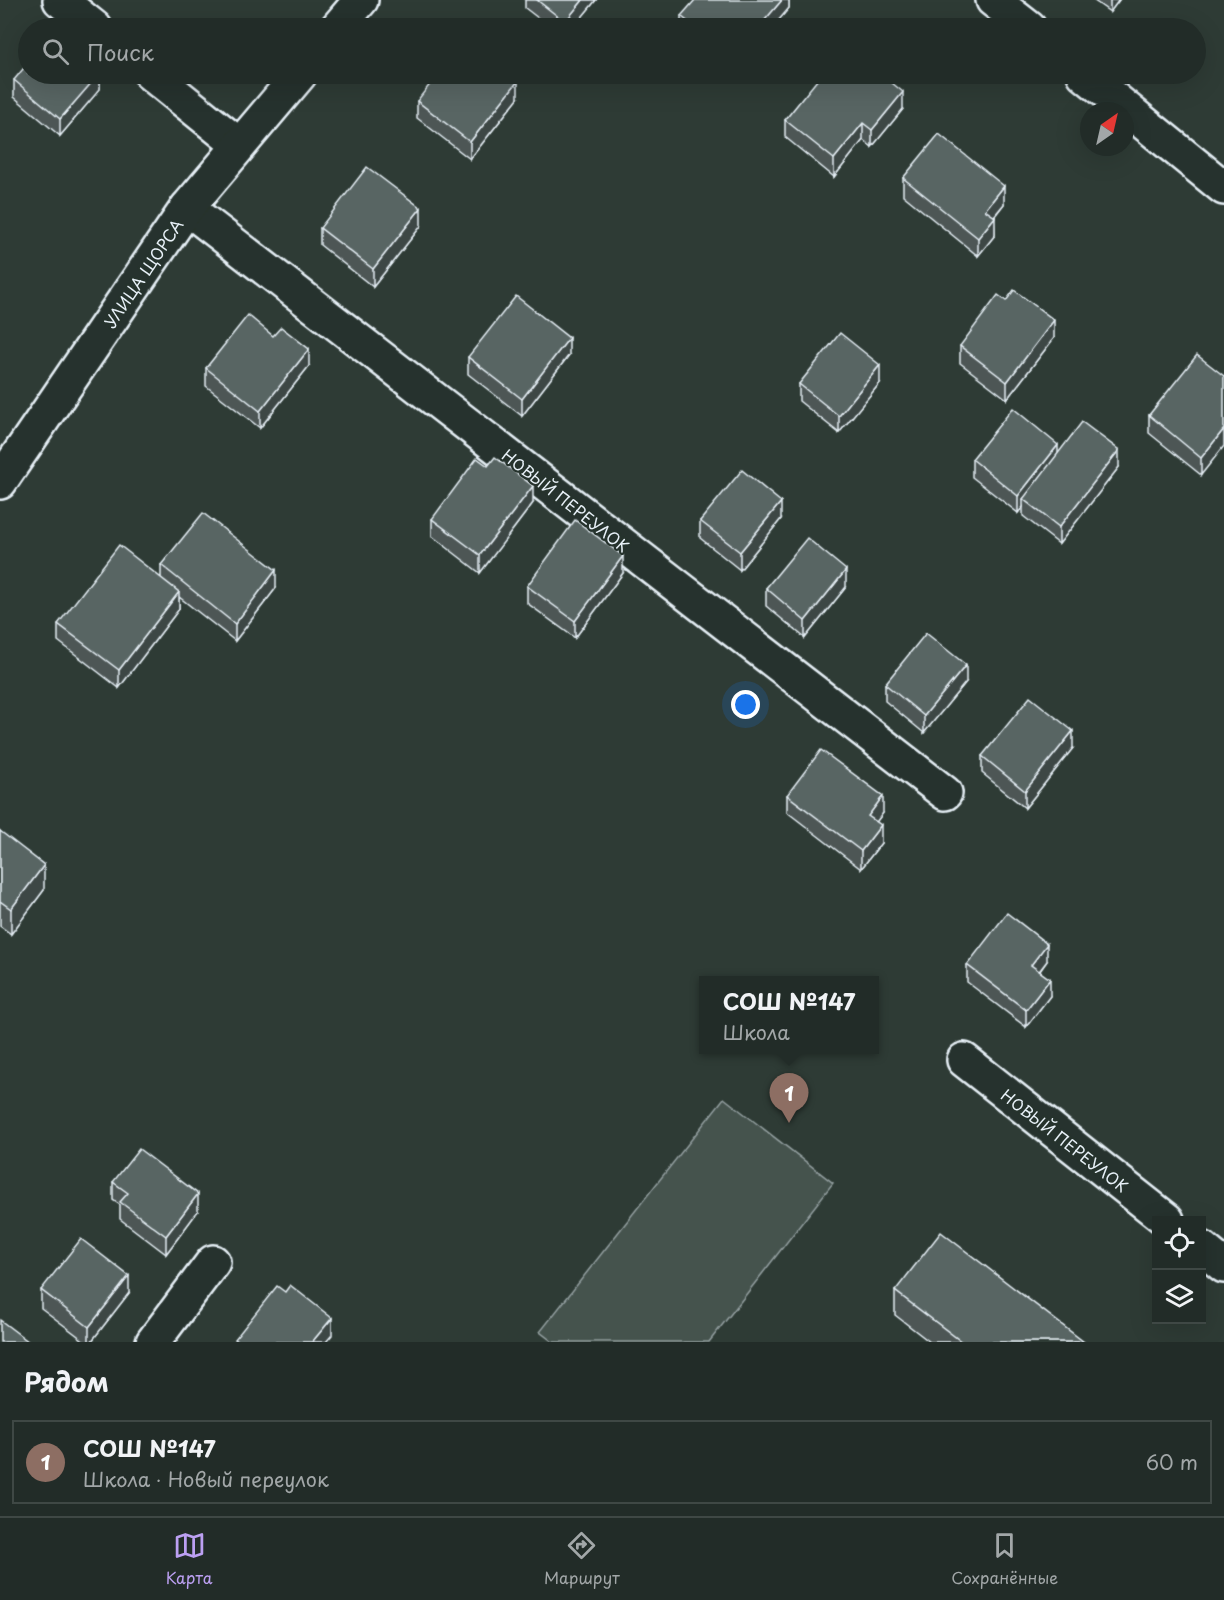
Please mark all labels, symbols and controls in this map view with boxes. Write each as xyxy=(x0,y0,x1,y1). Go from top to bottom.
search box xyxy=(18,18,1206,84)
icon: search xyxy=(39,35,72,68)
text: Поиск xyxy=(87,35,154,68)
north arrow xyxy=(1080,102,1134,156)
street label: УЛИЦА ЩОРСА xyxy=(98,214,188,332)
street label: НОВЫЙ ПЕРЕУЛОК xyxy=(498,443,634,557)
your location xyxy=(731,690,760,719)
popup xyxy=(699,976,879,1054)
text: СОШ №147 xyxy=(723,984,855,1017)
text: Школа xyxy=(723,1017,790,1047)
pin: 1 xyxy=(770,1074,808,1123)
street label: НОВЫЙ ПЕРЕУЛОК xyxy=(997,1083,1133,1197)
map controls xyxy=(1152,1216,1206,1324)
button: locate xyxy=(1152,1216,1206,1270)
button: layers xyxy=(1152,1270,1206,1324)
text: Рядом xyxy=(24,1362,109,1401)
text: СОШ №147 xyxy=(83,1431,216,1464)
text: 1 xyxy=(41,1447,50,1477)
text: 60 m xyxy=(1146,1447,1198,1477)
text: Школа · Новый переулок xyxy=(83,1464,329,1494)
tab: Карта xyxy=(166,1529,213,1589)
tab: Маршрут xyxy=(544,1529,620,1589)
tab: Сохранённые xyxy=(951,1529,1058,1589)

